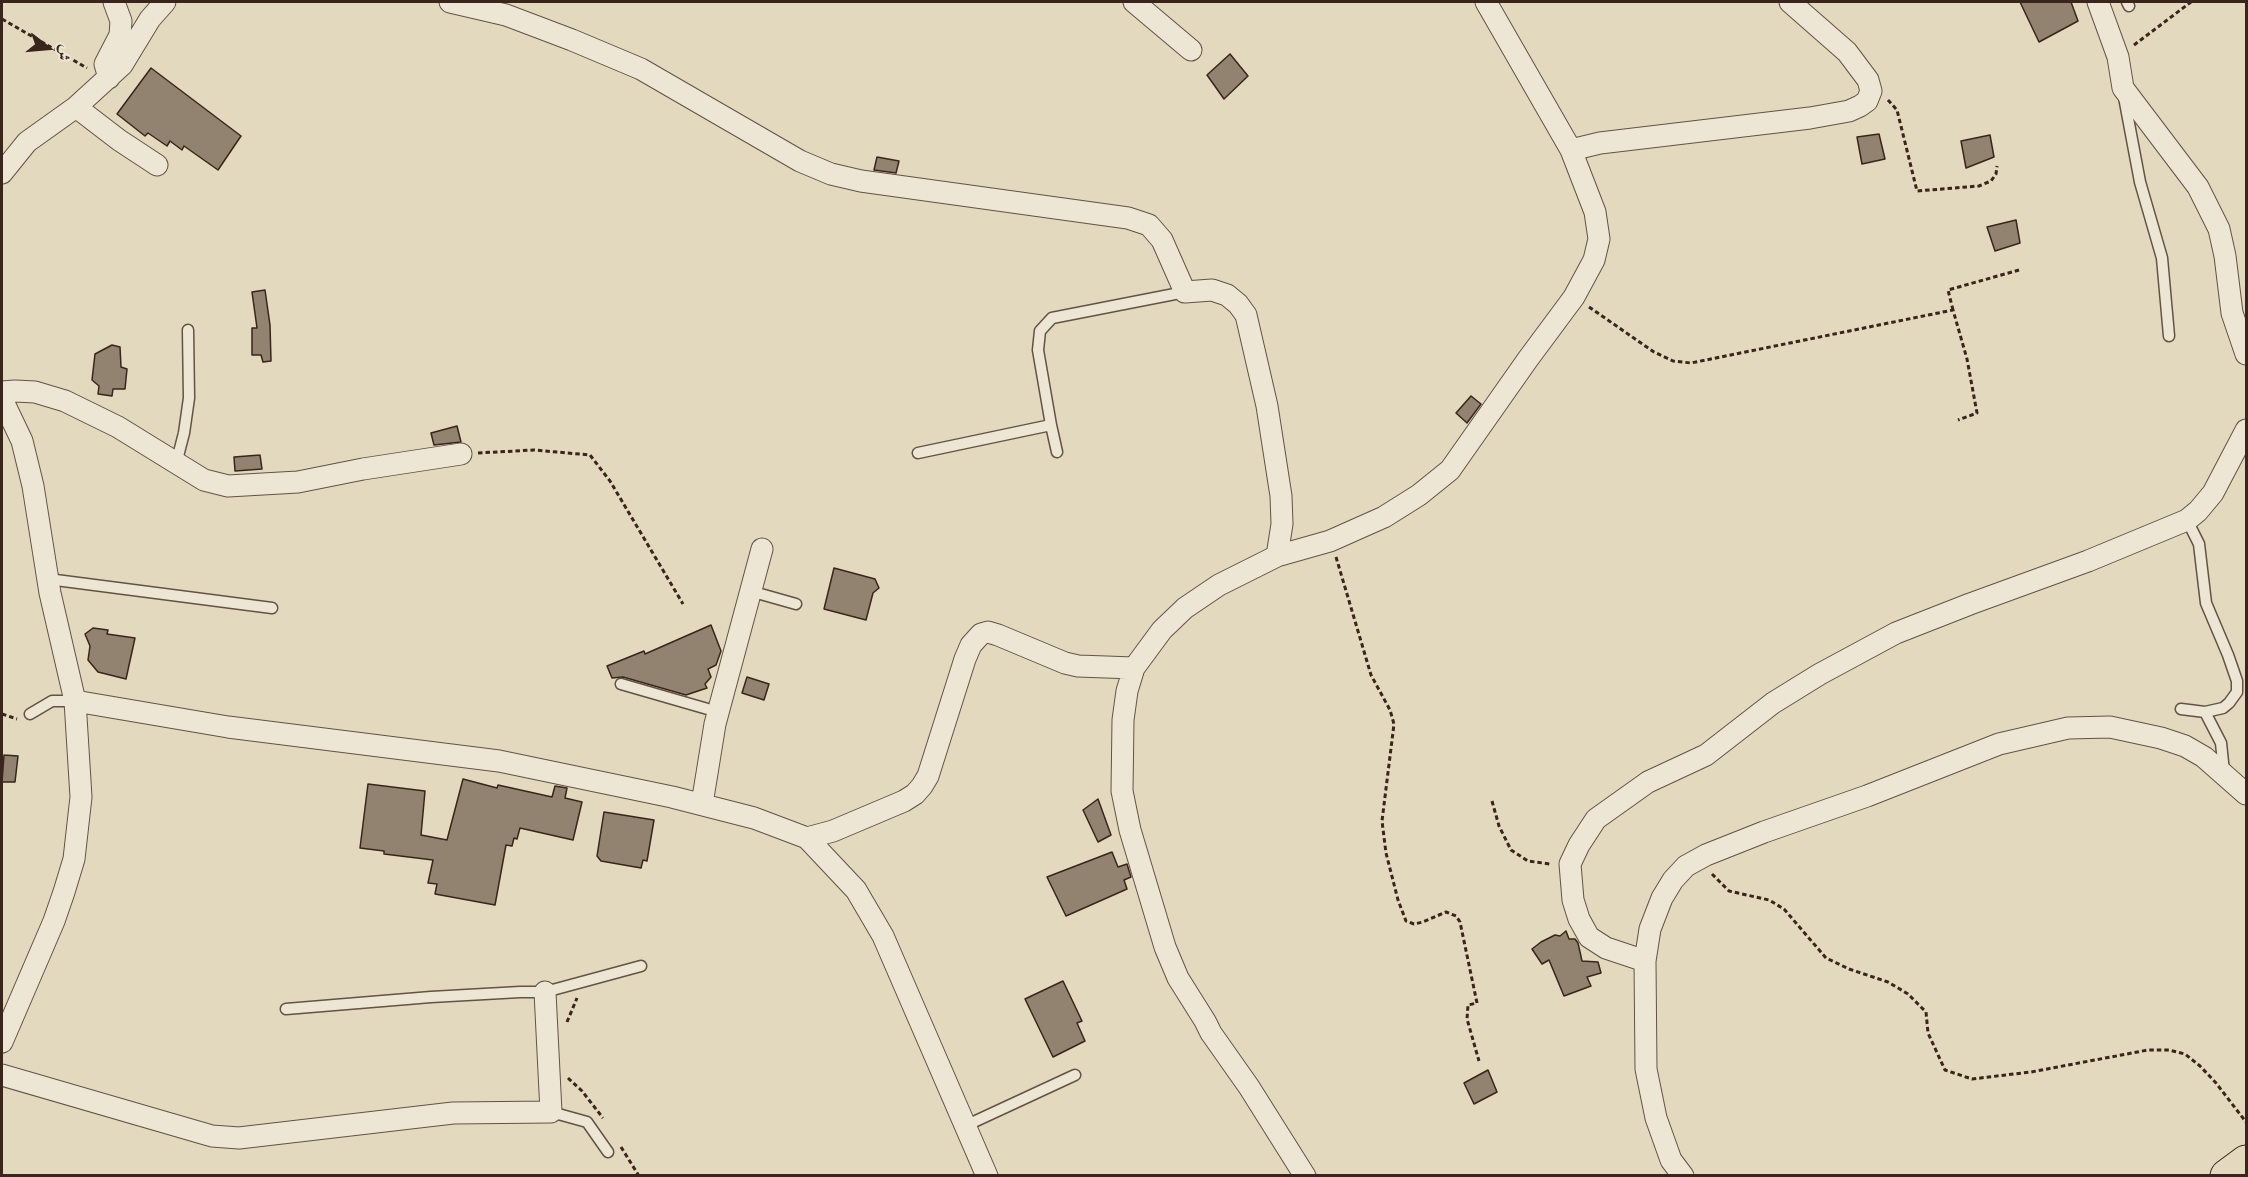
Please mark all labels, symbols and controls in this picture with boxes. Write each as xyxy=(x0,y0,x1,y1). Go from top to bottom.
north arrow xyxy=(18,18,78,78)
text: ش xyxy=(52,42,79,64)

